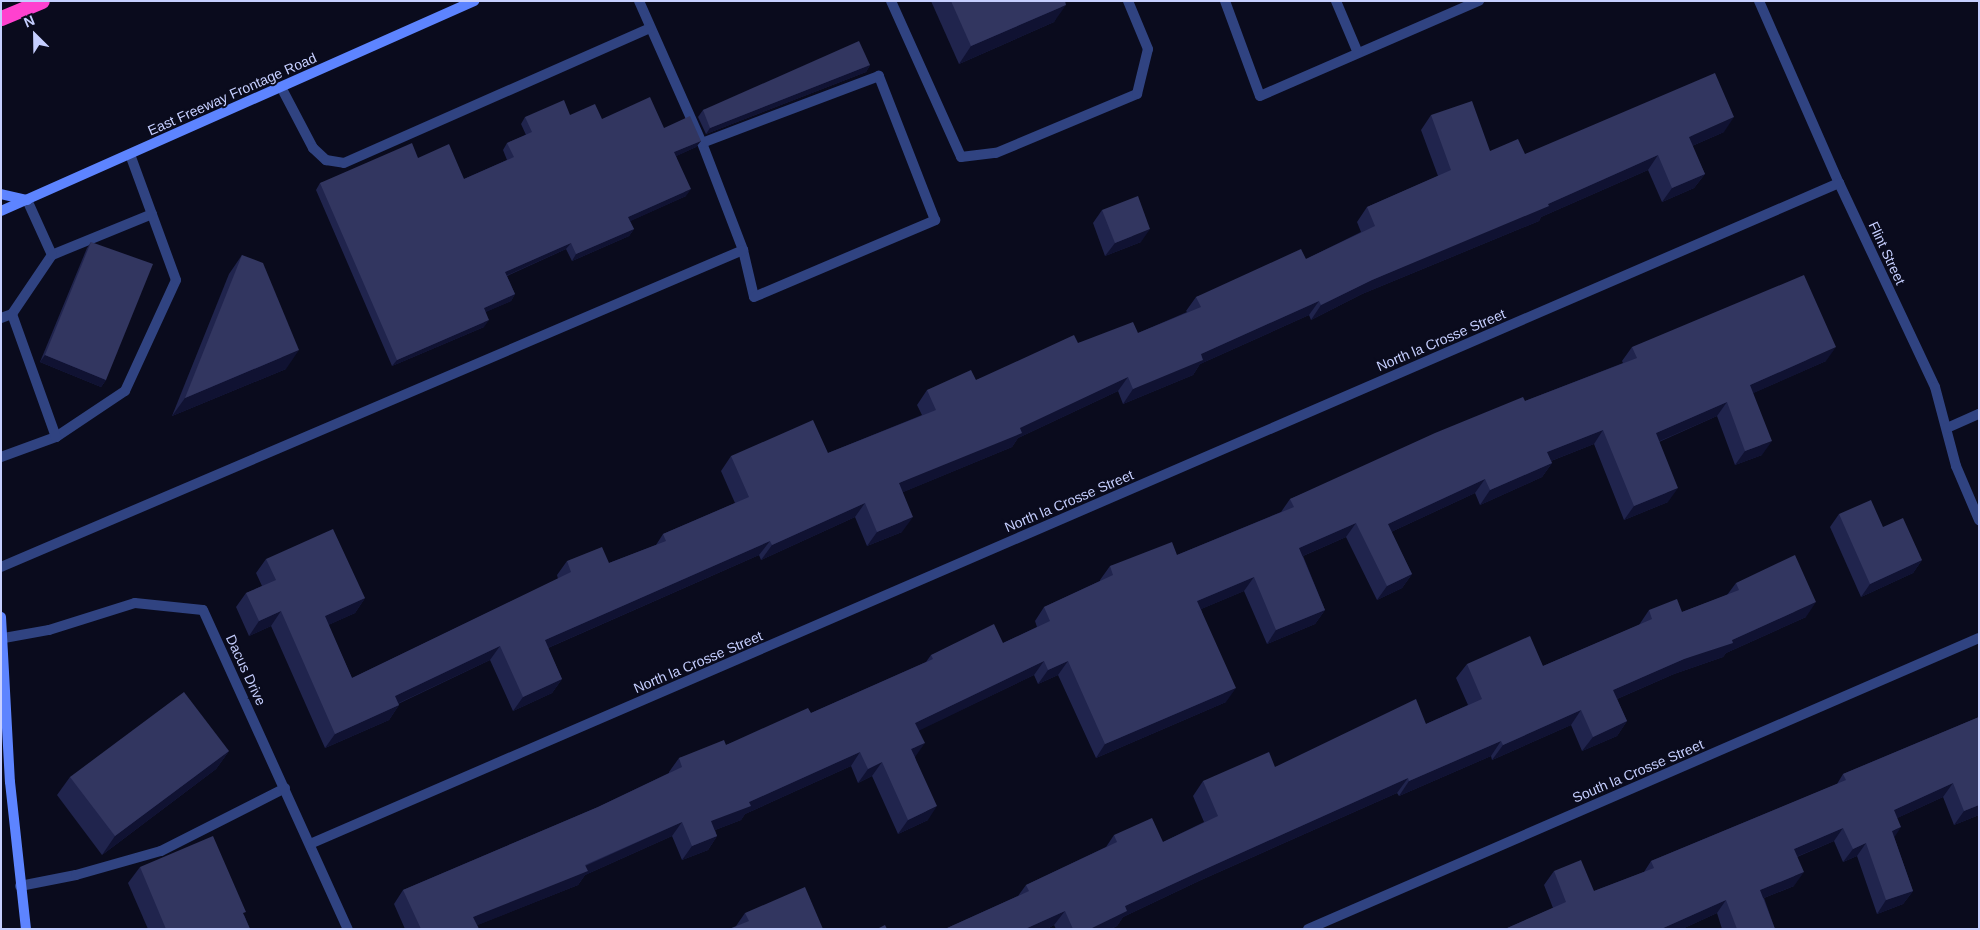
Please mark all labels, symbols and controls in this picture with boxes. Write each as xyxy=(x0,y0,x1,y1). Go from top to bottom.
north arrow xyxy=(10,10,60,60)
text: N xyxy=(21,12,37,31)
street label: East Freeway Frontage Road xyxy=(145,49,319,139)
street label: Flint Street xyxy=(1865,219,1909,287)
street label: North la Crosse Street xyxy=(1374,305,1508,375)
street label: North la Crosse Street xyxy=(1002,466,1136,536)
street label: North la Crosse Street xyxy=(631,627,765,697)
street label: Dacus Drive xyxy=(222,632,270,708)
street label: South la Crosse Street xyxy=(1570,736,1706,806)

